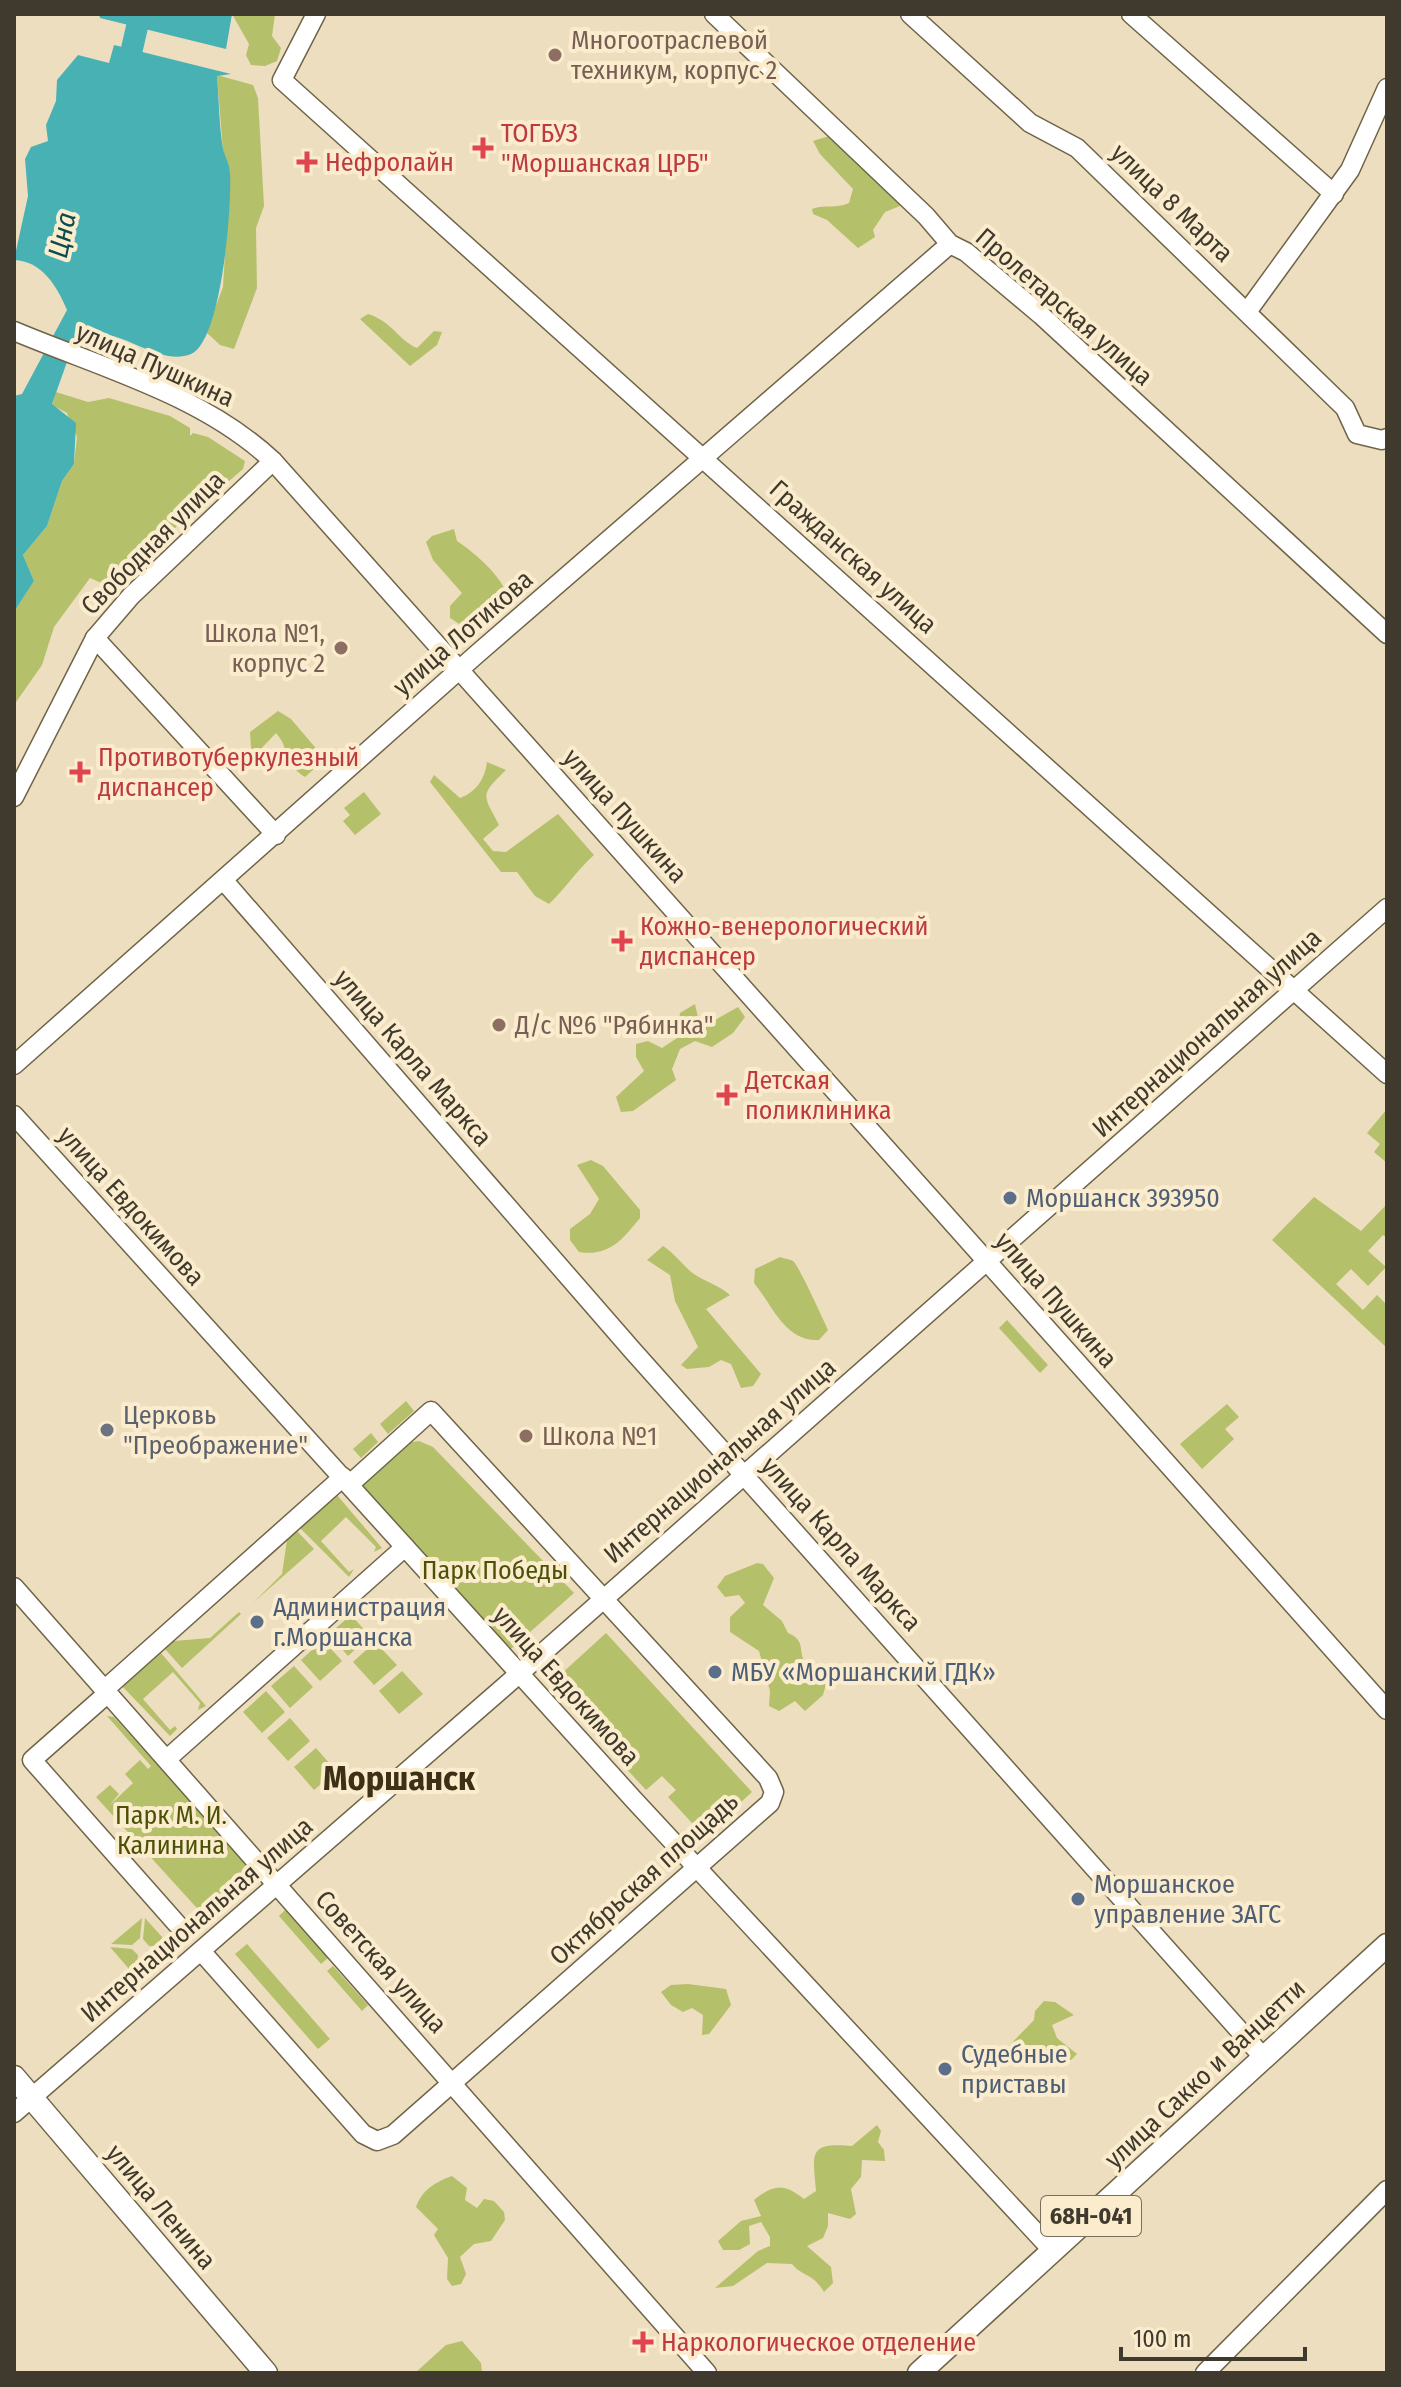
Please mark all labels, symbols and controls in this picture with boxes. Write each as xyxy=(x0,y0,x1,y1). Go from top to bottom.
place label: Многоотраслевой техникум, корпус 2 xyxy=(571,25,777,86)
marker: Многоотраслевой техникум, корпус 2 xyxy=(546,46,564,64)
place label: ТОГБУЗ "Моршанская ЦРБ" xyxy=(501,118,709,179)
marker: ТОГБУЗ "Моршанская ЦРБ" xyxy=(472,137,494,159)
street label: улица 8 Марта xyxy=(1105,137,1239,269)
place label: Нефролайн xyxy=(325,147,454,178)
marker: Нефролайн xyxy=(296,151,318,173)
water label: Цна xyxy=(41,209,83,261)
street label: Пролетарская улица xyxy=(969,222,1159,392)
street label: улица Пушкина xyxy=(71,316,239,414)
street label: Свободная улица xyxy=(75,465,231,621)
street label: Гражданская улица xyxy=(763,474,943,640)
street label: улица Лотикова xyxy=(387,564,539,702)
place label: Школа №1, корпус 2 xyxy=(204,618,325,679)
marker: Школа №1, корпус 2 xyxy=(332,639,350,657)
place label: Противотуберкулезный диспансер xyxy=(98,742,359,803)
street label: улица Пушкина xyxy=(557,743,693,889)
marker: Противотуберкулезный диспансер xyxy=(69,761,91,783)
place label: Кожно-венерологический диспансер xyxy=(640,911,929,972)
street label: Интернациональная улица xyxy=(1086,922,1328,1144)
marker: Кожно-венерологический диспансер xyxy=(611,930,633,952)
street label: улица Карла Маркса xyxy=(328,963,498,1153)
place label: Д/с №6 "Рябинка" xyxy=(514,1010,714,1041)
marker: Д/с №6 "Рябинка" xyxy=(490,1016,508,1034)
place label: Детская поликлиника xyxy=(744,1065,891,1126)
marker: Детская поликлиника xyxy=(716,1084,738,1106)
street label: улица Евдокимова xyxy=(51,1120,211,1292)
place label: Моршанск 393950 xyxy=(1026,1183,1220,1214)
marker: Моршанск 393950 xyxy=(1001,1189,1019,1207)
street label: улица Пушкина xyxy=(989,1226,1123,1374)
street label: Интернациональная улица xyxy=(598,1352,842,1570)
place label: Церковь "Преображение" xyxy=(123,1400,308,1461)
marker: Церковь "Преображение" xyxy=(98,1421,116,1439)
place label: Школа №1 xyxy=(542,1421,657,1452)
marker: Школа №1 xyxy=(517,1427,535,1445)
street label: улица Карла Маркса xyxy=(755,1450,927,1638)
park label: Парк Победы xyxy=(422,1555,568,1586)
place label: Администрация г.Моршанска xyxy=(273,1592,446,1653)
street label: улица Евдокимова xyxy=(486,1600,646,1772)
marker: Администрация г.Моршанска xyxy=(248,1613,266,1631)
place label: МБУ «Моршанский ГДК» xyxy=(731,1657,996,1688)
marker: МБУ «Моршанский ГДК» xyxy=(706,1663,724,1681)
district label: Моршанск xyxy=(323,1758,476,1799)
street label: Октябрьская площадь xyxy=(543,1786,745,1972)
park label: Парк М. И. Калинина xyxy=(115,1800,227,1861)
street label: Интернациональная улица xyxy=(75,1811,319,2029)
place label: Моршанское управление ЗАГС xyxy=(1094,1869,1281,1930)
street label: Советская улица xyxy=(309,1884,453,2040)
marker: Моршанское управление ЗАГС xyxy=(1069,1890,1087,1908)
street label: улица Сакко и Ванцетти xyxy=(1098,1973,1312,2175)
place label: Судебные приставы xyxy=(961,2039,1068,2100)
marker: Судебные приставы xyxy=(936,2060,954,2078)
street label: улица Ленина xyxy=(100,2138,222,2276)
road number: 68Н-041 xyxy=(1041,2196,1141,2236)
scale bar xyxy=(1121,2311,1305,2361)
text: 100 m xyxy=(1133,2325,1191,2353)
place label: Наркологическое отделение xyxy=(661,2327,976,2358)
marker: Наркологическое отделение xyxy=(632,2331,654,2353)

